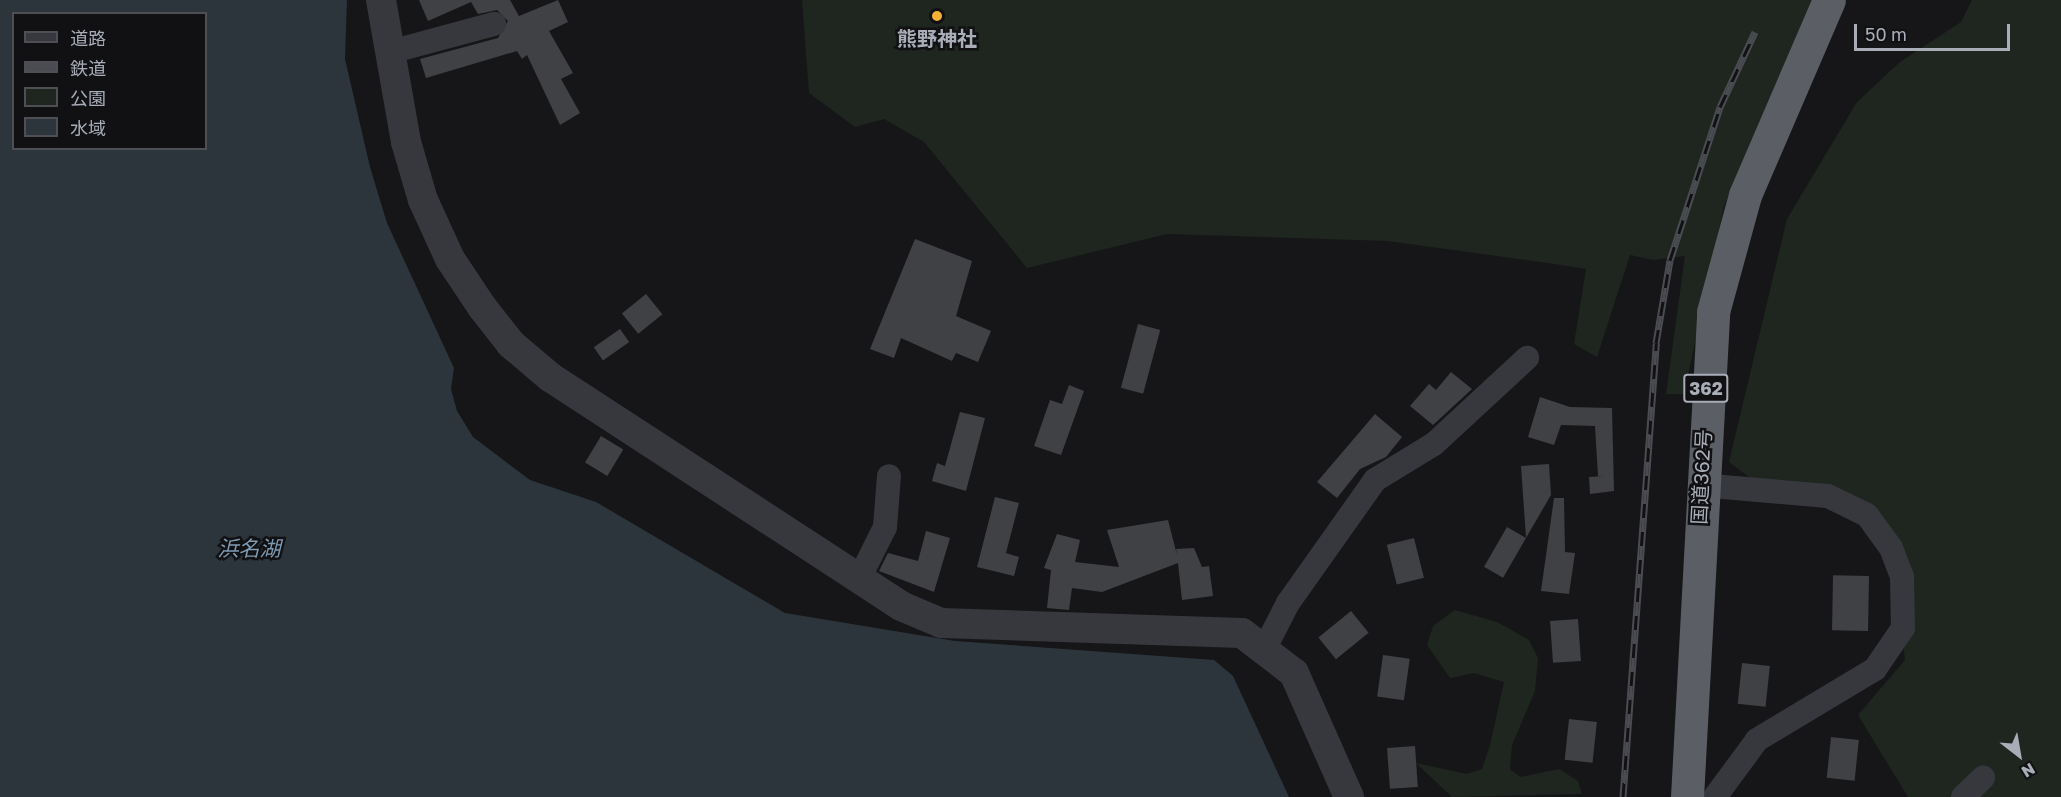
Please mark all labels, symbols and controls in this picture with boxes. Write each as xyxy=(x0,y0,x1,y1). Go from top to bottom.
marker: 熊野神社 xyxy=(930,9,944,23)
legend xyxy=(12,12,207,150)
scale bar xyxy=(1857,12,2013,50)
text: 50 m xyxy=(1865,23,1907,45)
place label: 熊野神社 xyxy=(897,26,977,50)
text: 道路 xyxy=(70,27,106,49)
text: 鉄道 xyxy=(70,57,106,79)
text: 公園 xyxy=(70,87,106,109)
text: 水域 xyxy=(70,117,106,139)
road number: 362 xyxy=(1682,373,1730,403)
street label: 国道362号 xyxy=(1687,429,1715,525)
water label: 浜名湖 xyxy=(218,535,280,561)
north arrow xyxy=(1989,725,2049,785)
text: N xyxy=(2018,759,2039,782)

